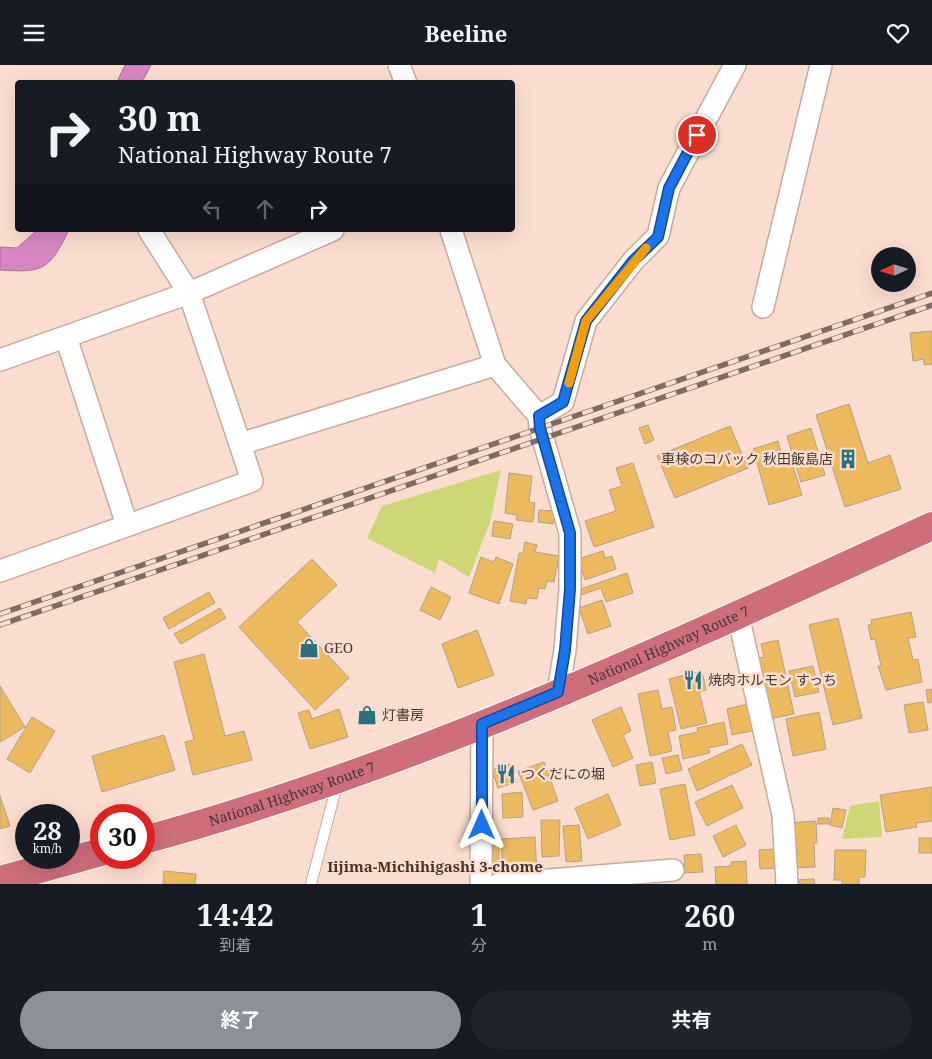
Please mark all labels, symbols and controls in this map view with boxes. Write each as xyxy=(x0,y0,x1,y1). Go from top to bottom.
text: Beeline xyxy=(425,18,507,48)
icon: menu xyxy=(20,19,48,47)
icon: heart xyxy=(884,19,912,47)
text: 30 m xyxy=(118,94,201,141)
icon: right xyxy=(35,100,100,165)
pin xyxy=(676,114,718,156)
icon: arrive xyxy=(683,121,711,149)
text: National Highway Route 7 xyxy=(118,139,392,169)
icon: left xyxy=(198,195,226,223)
icon: ahead xyxy=(251,195,279,223)
icon: right xyxy=(304,195,332,223)
north arrow xyxy=(871,247,916,293)
map controls xyxy=(871,247,916,292)
building icon: 車検のコバック 秋田飯島店 xyxy=(837,448,859,470)
place label: 車検のコバック 秋田飯島店 xyxy=(661,449,833,468)
street label: National Highway Route 7 xyxy=(585,601,752,689)
shop icon: GEO xyxy=(298,637,320,659)
place label: GEO xyxy=(324,638,353,657)
restaurant icon: 焼肉ホルモン すっち xyxy=(682,669,704,691)
place label: 焼肉ホルモン すっち xyxy=(708,670,837,689)
shop icon: 灯書房 xyxy=(356,704,378,726)
place label: 灯書房 xyxy=(382,705,424,724)
street label: National Highway Route 7 xyxy=(206,757,378,830)
restaurant icon: つくだにの堀 xyxy=(495,763,517,785)
place label: つくだにの堀 xyxy=(521,764,605,783)
position arrow xyxy=(455,798,507,850)
speed limit sign: 30 xyxy=(90,804,155,869)
text: 28 xyxy=(33,813,62,847)
text: km/h xyxy=(33,840,62,857)
district label: Iijima-Michihigashi 3-chome xyxy=(327,856,543,876)
text: 14:42 xyxy=(197,894,274,935)
text: 1 xyxy=(471,894,488,935)
text: 260 xyxy=(684,895,735,936)
text: m xyxy=(702,933,717,955)
text: 到着 xyxy=(219,934,251,956)
text: 分 xyxy=(471,934,487,956)
button: 終了 xyxy=(20,991,461,1049)
button: 共有 xyxy=(471,991,912,1049)

